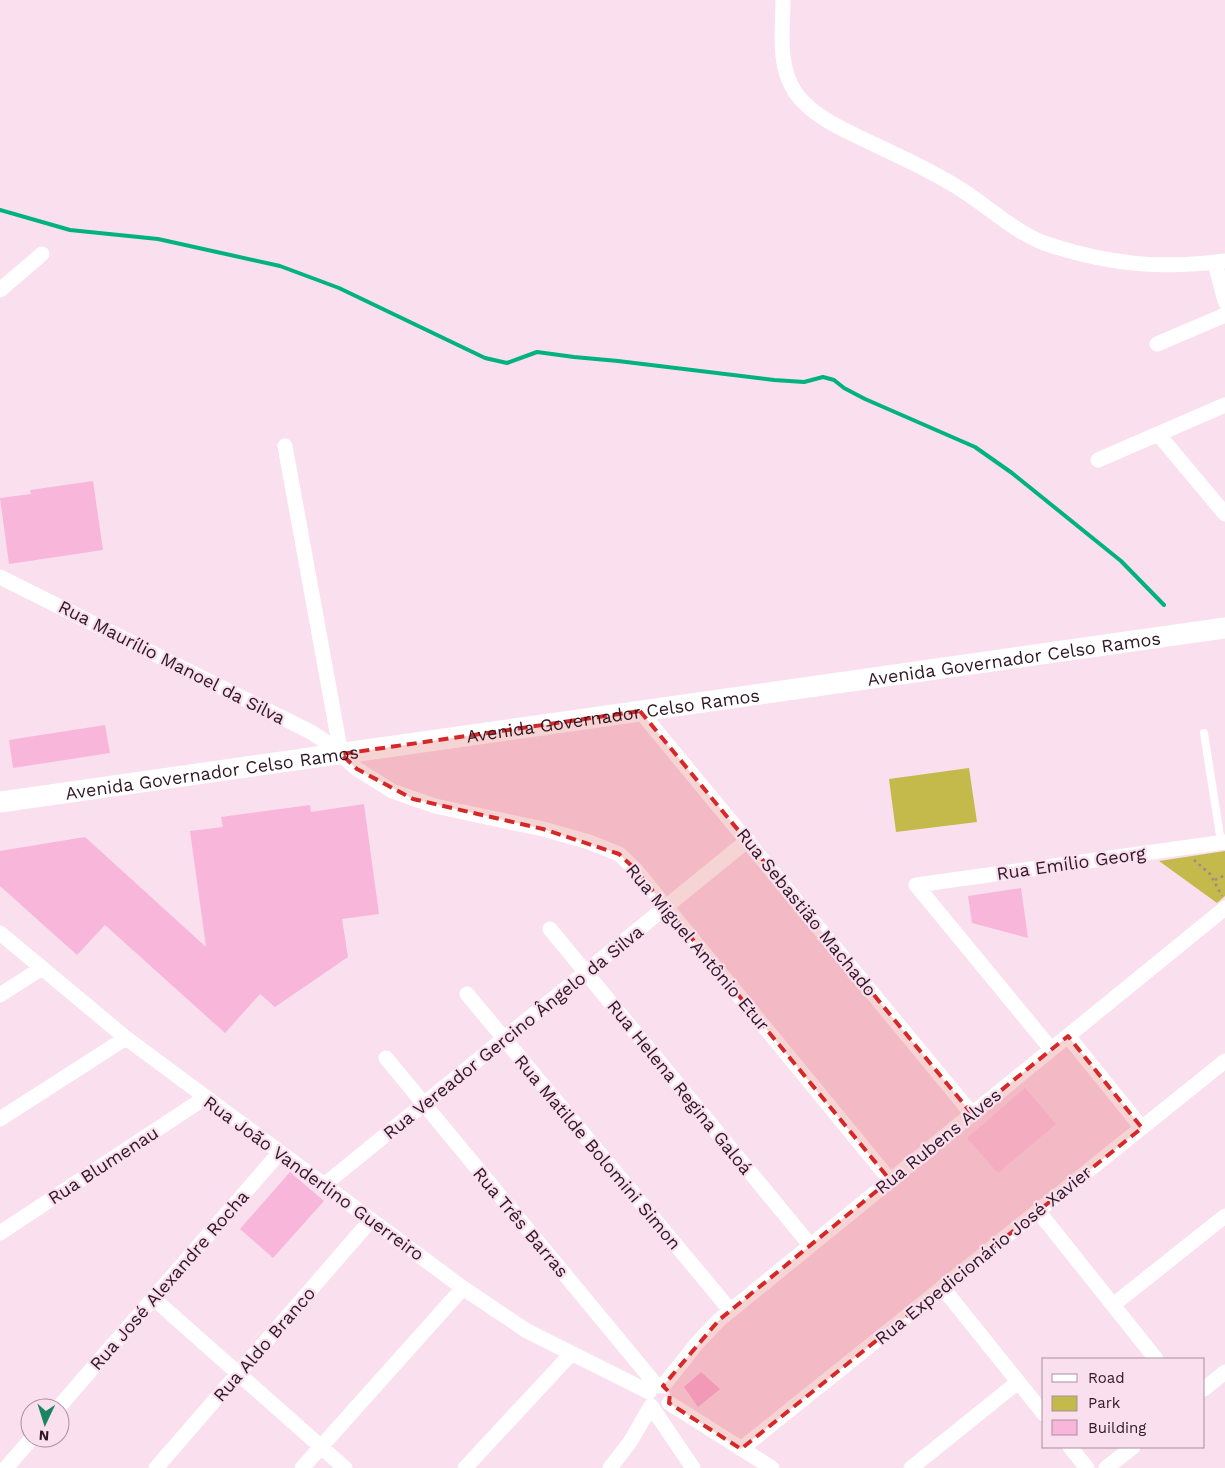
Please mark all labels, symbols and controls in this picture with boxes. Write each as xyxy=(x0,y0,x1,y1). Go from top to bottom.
street label: Rua Maurílio Manoel da Silva xyxy=(55,596,289,728)
street label: Avenida Governador Celso Ramos xyxy=(866,627,1162,689)
street label: Avenida Governador Celso Ramos xyxy=(465,684,761,746)
street label: Avenida Governador Celso Ramos xyxy=(64,741,360,803)
street label: Rua Sebastião Machado xyxy=(733,824,881,1000)
street label: Rua Emílio Georg xyxy=(995,842,1147,884)
street label: Rua Miguel Antônio Etur xyxy=(622,859,774,1035)
street label: Rua Vereador Gercino Ângelo da Silva xyxy=(379,921,647,1143)
street label: Rua Helena Regina Galoá xyxy=(603,996,757,1178)
street label: Rua Matilde Bolomini Simon xyxy=(510,1050,686,1254)
street label: Rua Rubens Alves xyxy=(871,1084,1005,1198)
street label: Rua João Vanderlino Guerreiro xyxy=(200,1091,428,1265)
street label: Rua Blumenau xyxy=(44,1122,162,1208)
street label: Rua Expedicionário José Xavier xyxy=(871,1161,1095,1349)
street label: Rua Três Barras xyxy=(469,1163,573,1281)
street label: Rua José Alexandre Rocha xyxy=(85,1186,253,1374)
street label: Rua Aldo Branco xyxy=(209,1282,319,1406)
legend xyxy=(1042,1358,1205,1448)
text: Road xyxy=(1088,1369,1125,1387)
text: Park xyxy=(1088,1394,1121,1412)
north arrow xyxy=(20,1398,70,1448)
text: Building xyxy=(1088,1419,1146,1437)
text: N xyxy=(38,1428,50,1444)

